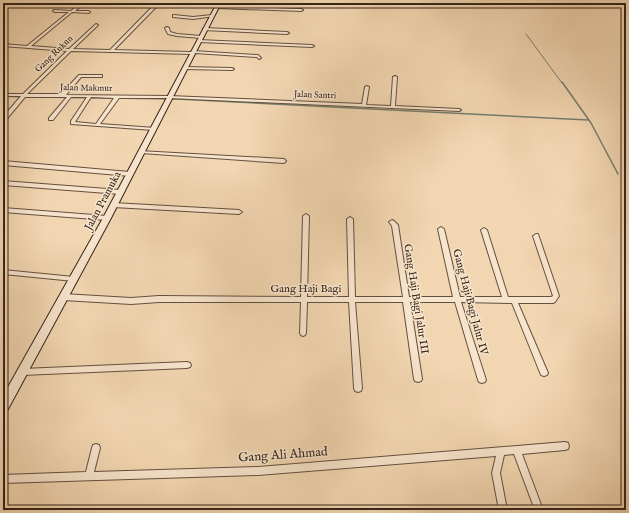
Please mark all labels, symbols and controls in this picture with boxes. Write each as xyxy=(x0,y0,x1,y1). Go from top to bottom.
street label: Gang Rukun xyxy=(33,33,75,75)
street label: Jalan Makmur xyxy=(59,82,113,94)
street label: Jalan Santri xyxy=(293,89,337,101)
street label: Jalan Pramuka xyxy=(81,169,125,235)
street label: Gang Haji Bagi Jalur III xyxy=(400,243,432,355)
street label: Gang Haji Bagi Jalur IV xyxy=(449,247,491,357)
street label: Gang Haji Bagi xyxy=(271,282,341,296)
street label: Gang Ali Ahmad xyxy=(238,443,328,467)

